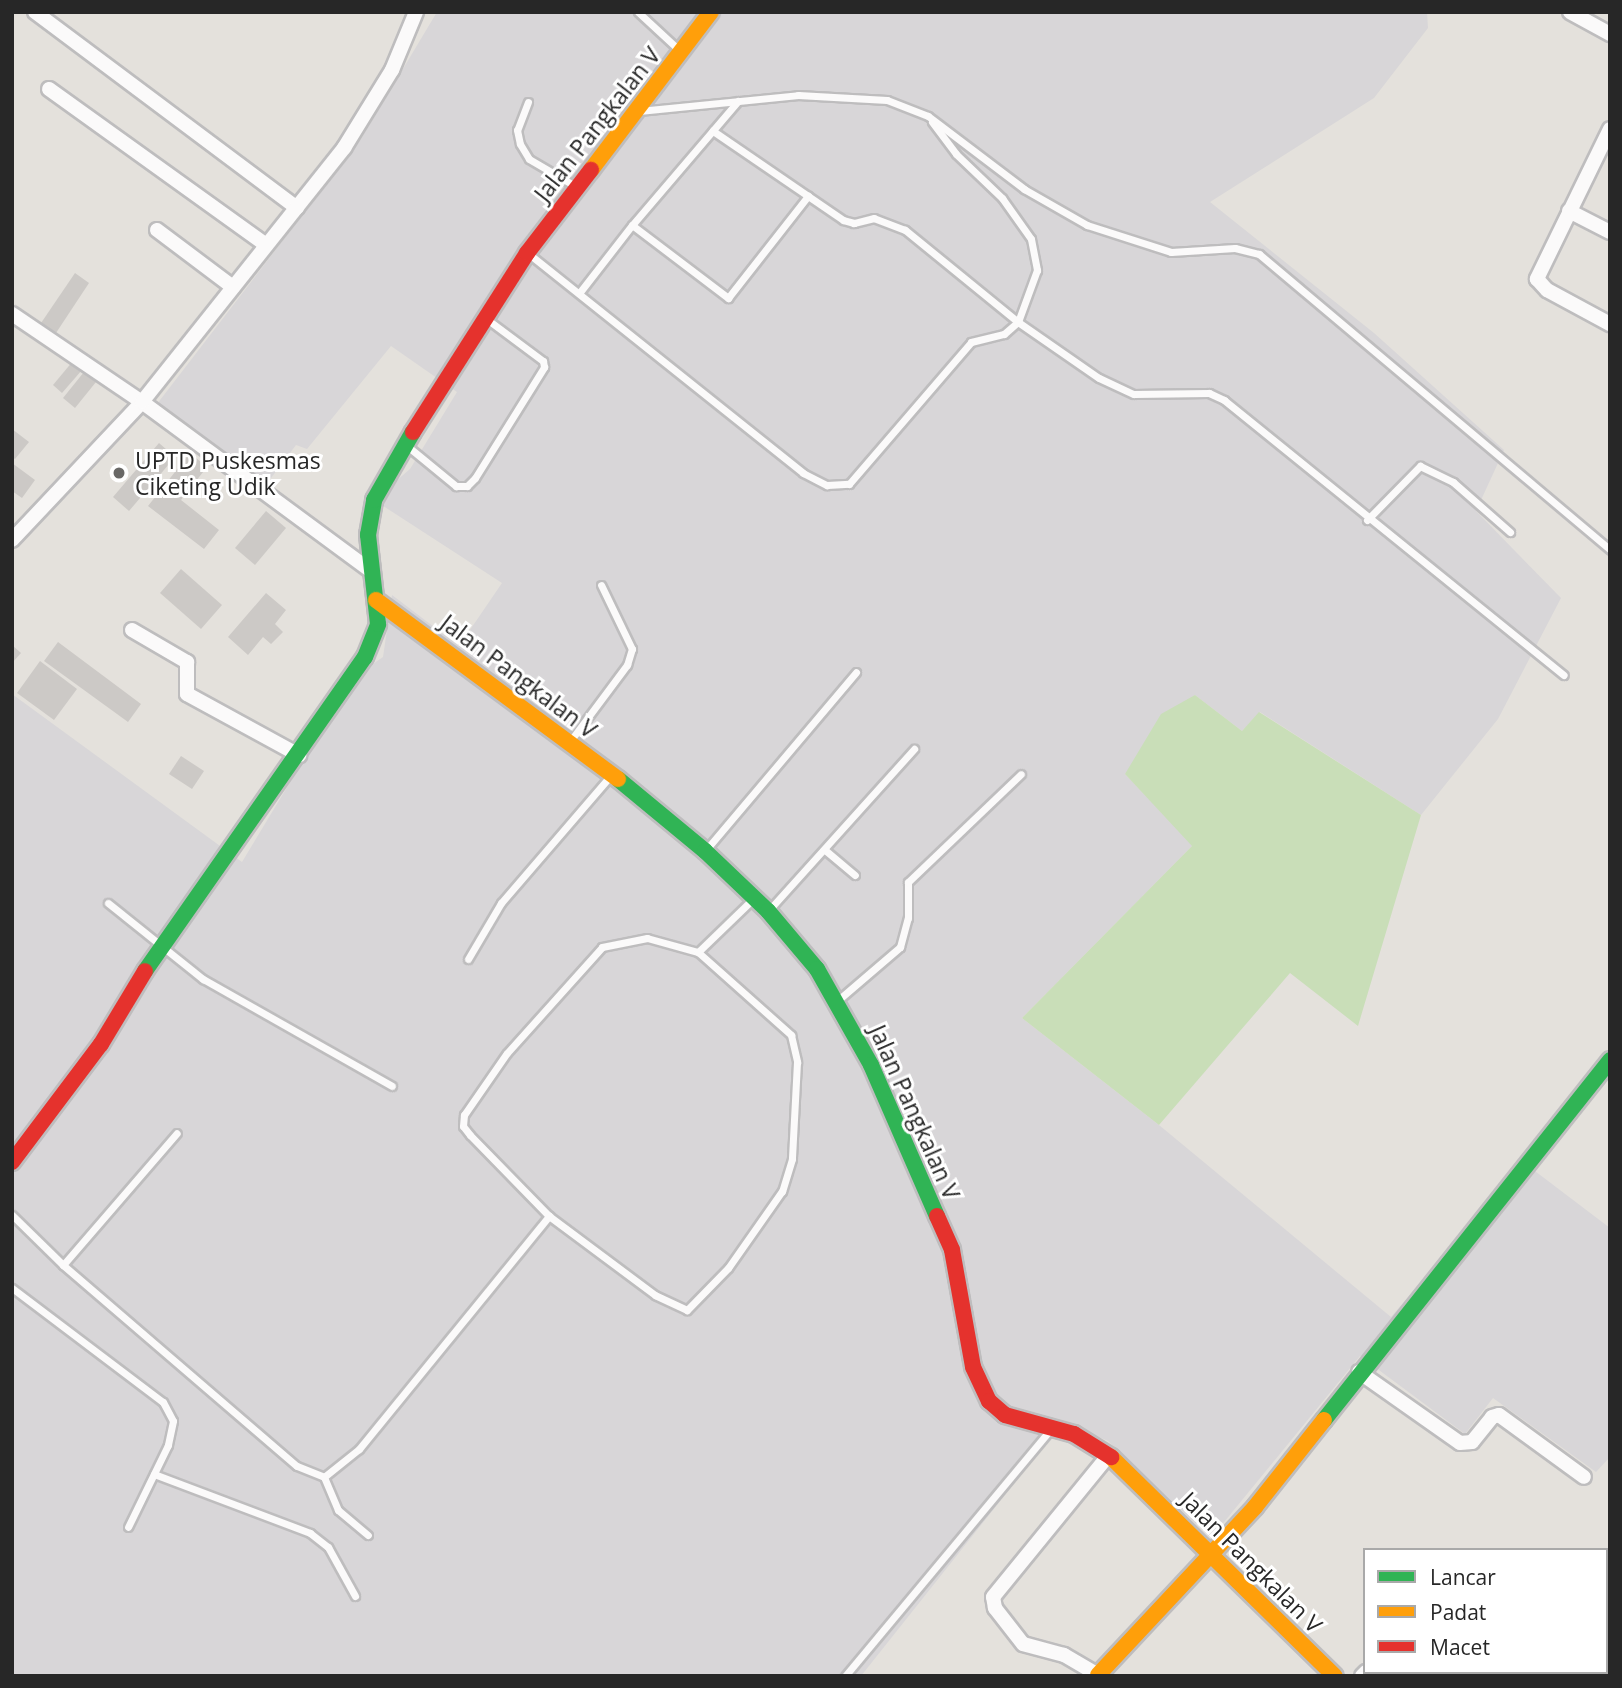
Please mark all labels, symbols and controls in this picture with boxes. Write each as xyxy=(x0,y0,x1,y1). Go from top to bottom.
street label: Jalan Pangkalan V xyxy=(528,41,666,207)
place label: UPTD Puskesmas Ciketing Udik xyxy=(135,446,321,500)
marker: UPTD Puskesmas Ciketing Udik xyxy=(109,463,129,483)
street label: Jalan Pangkalan V xyxy=(436,608,602,744)
street label: Jalan Pangkalan V xyxy=(864,1020,966,1204)
street label: Jalan Pangkalan V xyxy=(1176,1486,1328,1638)
legend xyxy=(1363,1548,1608,1674)
text: Lancar xyxy=(1430,1563,1496,1591)
text: Padat xyxy=(1430,1598,1486,1626)
text: Macet xyxy=(1430,1633,1490,1661)

